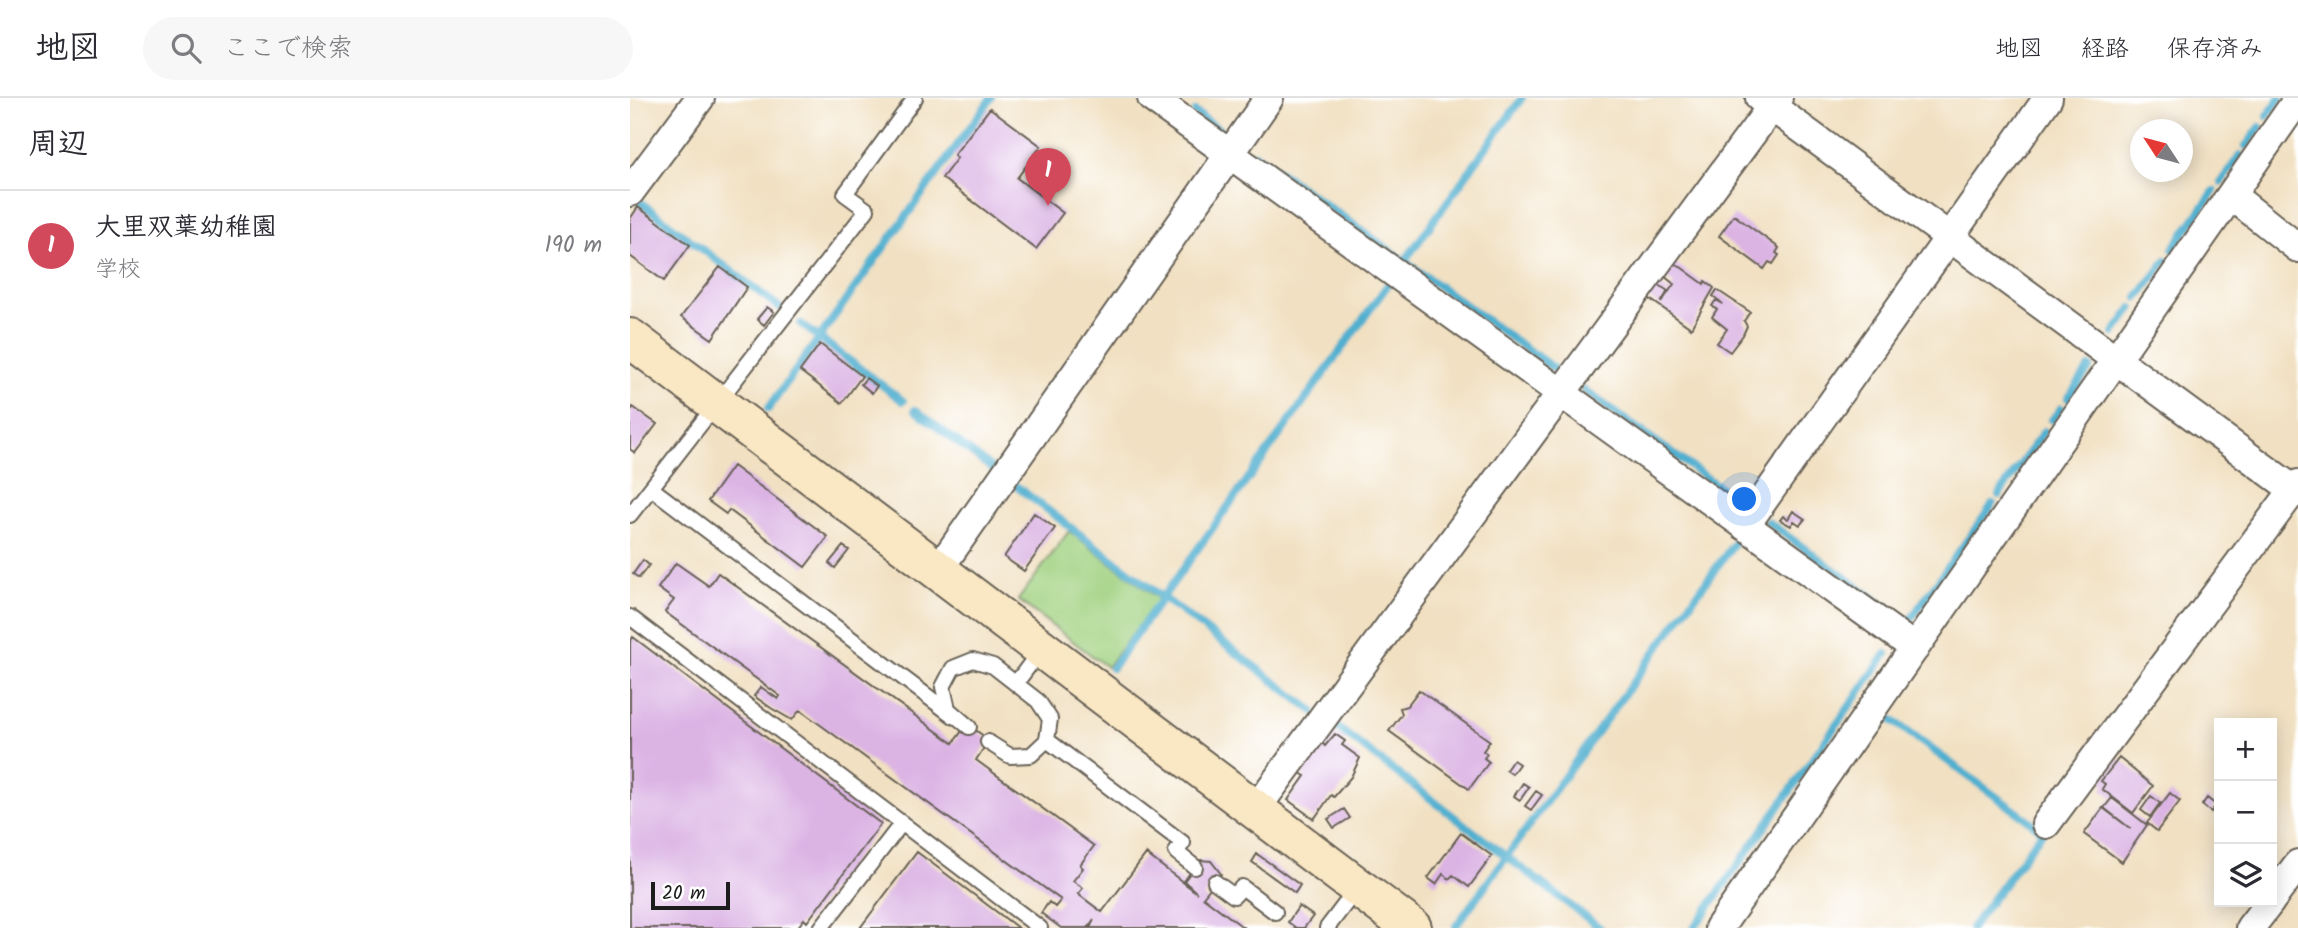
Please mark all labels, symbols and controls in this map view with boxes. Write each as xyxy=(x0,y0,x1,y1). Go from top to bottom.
search box xyxy=(143,17,633,80)
text: 地図 xyxy=(35,23,101,76)
text: ここで検索 xyxy=(223,28,353,70)
icon: search xyxy=(167,29,205,67)
text: 地図 xyxy=(1995,30,2043,69)
text: 経路 xyxy=(2081,30,2129,69)
text: 保存済み xyxy=(2167,30,2263,69)
north arrow xyxy=(2130,119,2193,182)
text: 周辺 xyxy=(28,121,88,169)
pin: 1 xyxy=(1025,148,1071,206)
text: 大里双葉幼稚園 xyxy=(95,207,277,249)
text: 1 xyxy=(48,228,54,264)
text: 190 m xyxy=(545,228,602,264)
text: 学校 xyxy=(95,252,141,288)
your location xyxy=(1727,482,1761,516)
map controls xyxy=(2214,718,2277,907)
button: + xyxy=(2214,718,2277,781)
button: − xyxy=(2214,781,2277,844)
button: layers xyxy=(2214,844,2277,907)
scale bar xyxy=(651,879,730,911)
text: 20 m xyxy=(662,879,705,909)

